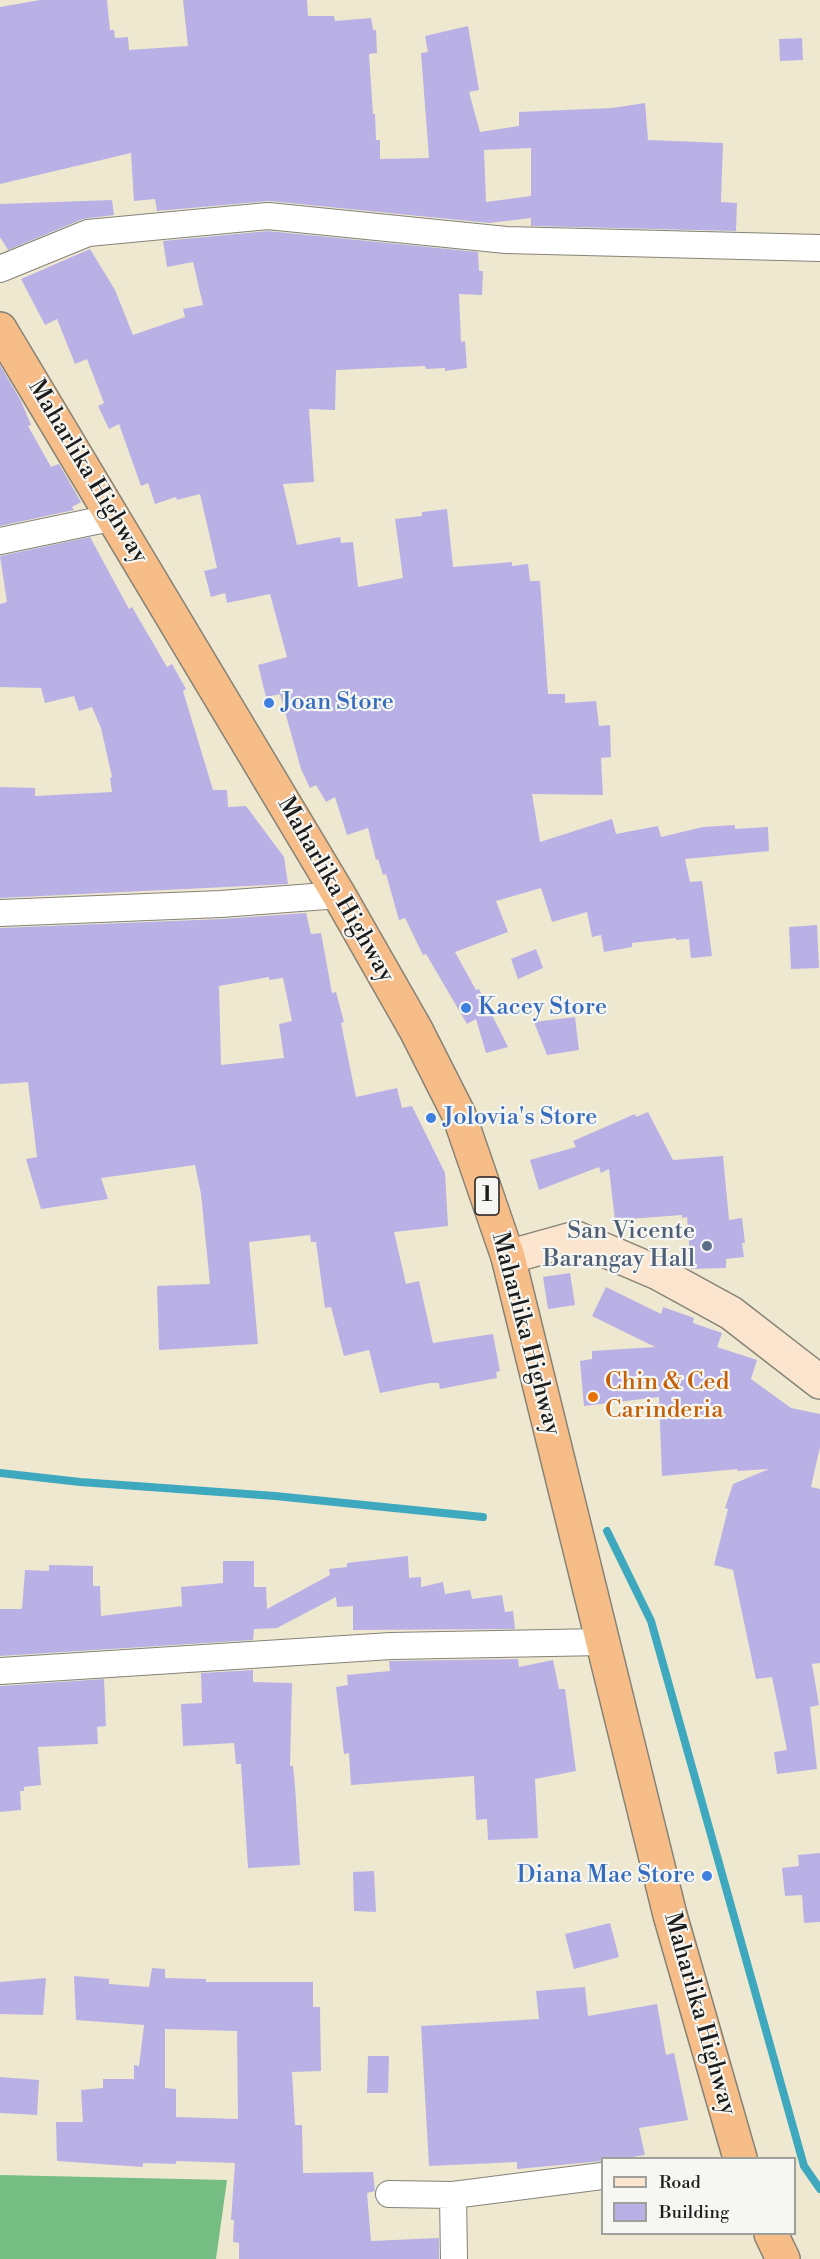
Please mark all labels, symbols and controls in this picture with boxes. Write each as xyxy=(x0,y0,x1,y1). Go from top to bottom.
street label: Maharlika Highway xyxy=(21,375,153,569)
place label: Joan Store xyxy=(281,689,394,717)
marker: Joan Store xyxy=(262,696,276,710)
street label: Maharlika Highway xyxy=(270,792,400,988)
place label: Kacey Store xyxy=(478,994,607,1022)
marker: Kacey Store xyxy=(459,1001,473,1015)
place label: Jolovia's Store xyxy=(443,1104,597,1132)
marker: Jolovia's Store xyxy=(424,1111,438,1125)
road number: 1 xyxy=(475,1177,499,1215)
place label: San Vicente Barangay Hall xyxy=(543,1218,695,1274)
street label: Maharlika Highway xyxy=(484,1229,566,1439)
marker: San Vicente Barangay Hall xyxy=(700,1239,714,1253)
place label: Chin & Ced Carinderia xyxy=(605,1369,729,1425)
marker: Chin & Ced Carinderia xyxy=(586,1390,600,1404)
place label: Diana Mae Store xyxy=(517,1862,695,1890)
marker: Diana Mae Store xyxy=(700,1869,714,1883)
street label: Maharlika Highway xyxy=(656,1909,742,2119)
legend xyxy=(601,2157,796,2235)
text: Road xyxy=(659,2171,701,2194)
text: Building xyxy=(659,2201,729,2224)

